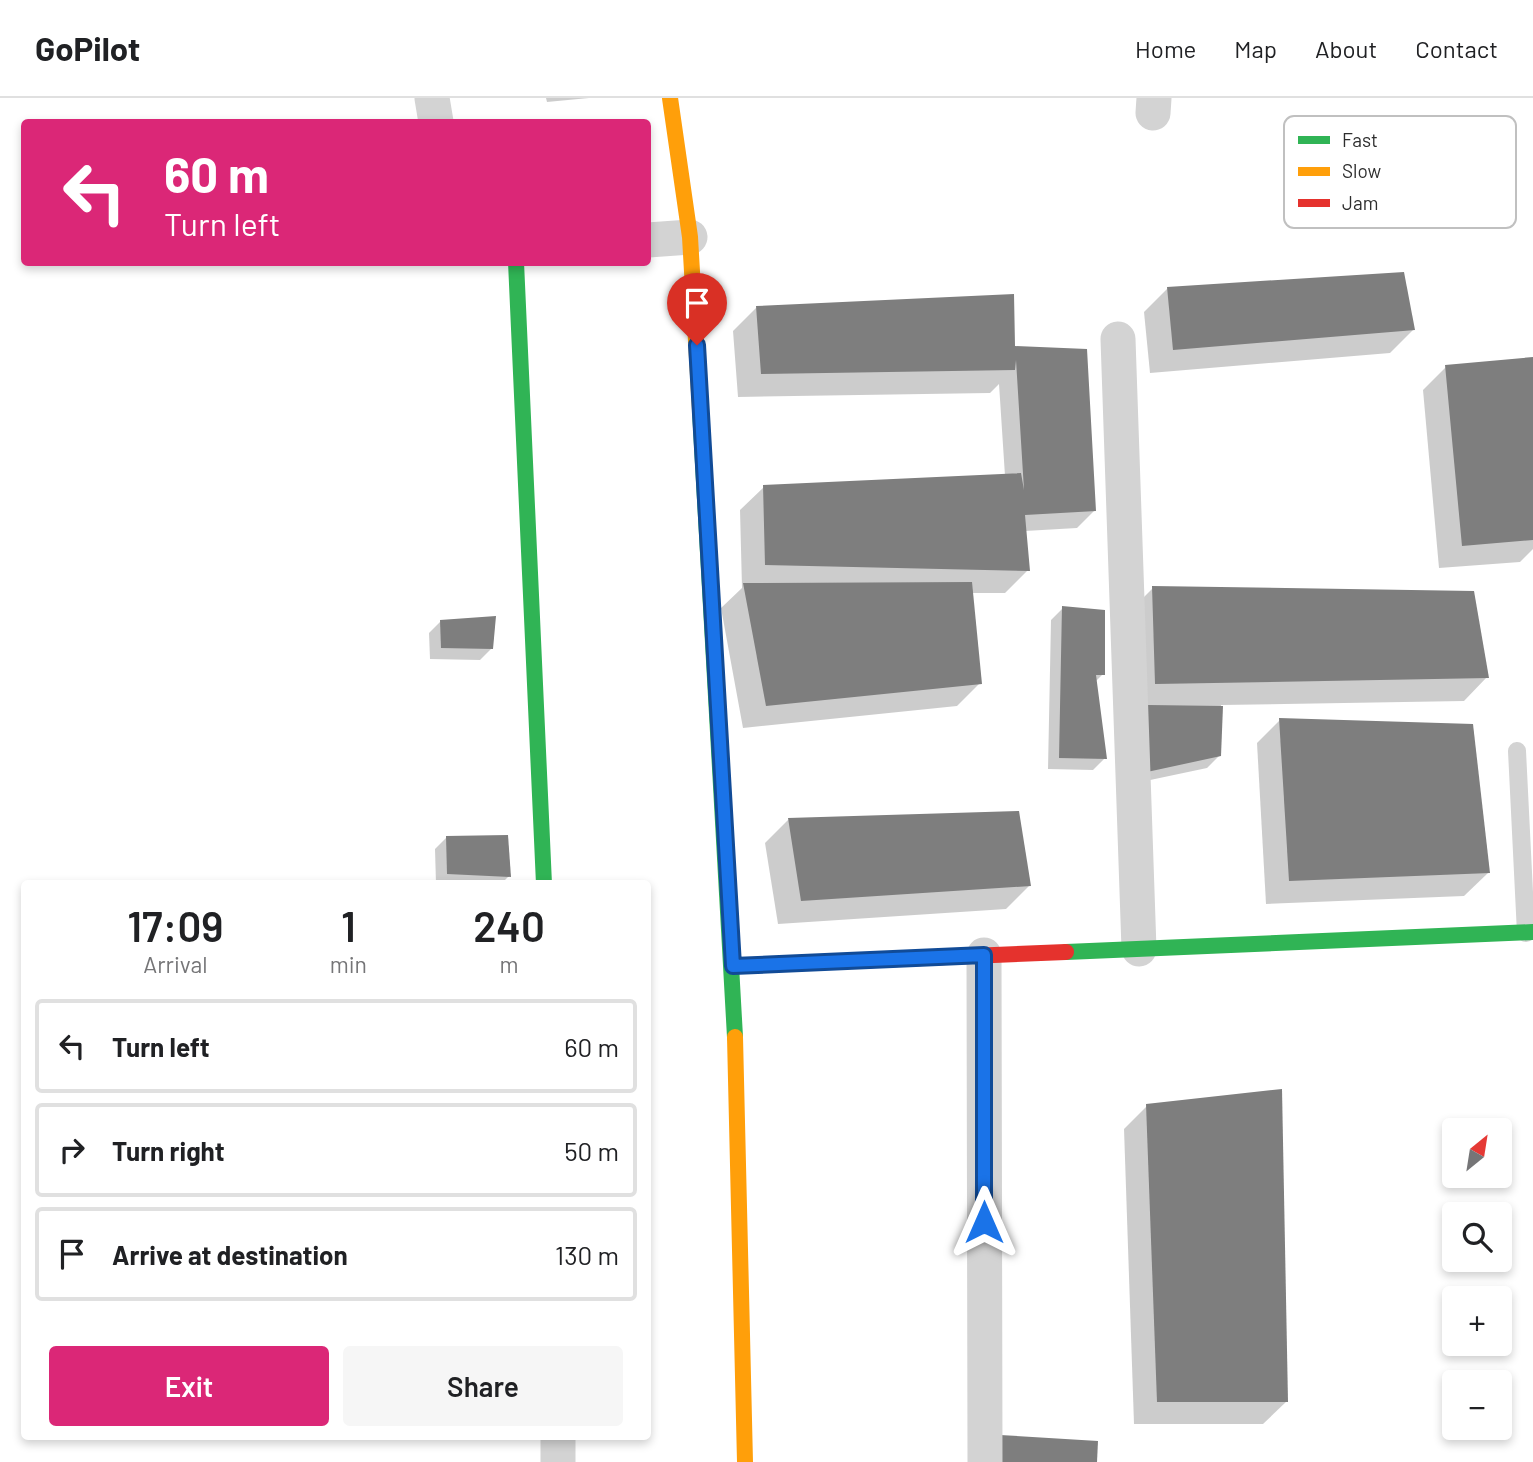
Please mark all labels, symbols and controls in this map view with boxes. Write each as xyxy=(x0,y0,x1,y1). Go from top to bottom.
text: GoPilot xyxy=(35,28,140,68)
text: Home xyxy=(1135,34,1196,63)
text: Map xyxy=(1234,34,1277,63)
text: About xyxy=(1315,34,1377,63)
text: Contact xyxy=(1415,34,1498,63)
legend xyxy=(1284,116,1516,228)
text: Fast xyxy=(1342,128,1378,151)
text: 60 m xyxy=(164,144,269,203)
icon: left xyxy=(49,147,140,238)
text: Slow xyxy=(1342,159,1381,182)
text: Jam xyxy=(1342,191,1378,214)
text: Turn left xyxy=(164,204,281,242)
pin xyxy=(667,273,727,345)
icon: arrive xyxy=(678,284,716,322)
text: 17:09 xyxy=(127,900,223,950)
text: 1 xyxy=(341,900,356,950)
text: 240 xyxy=(473,900,545,950)
text: Arrival xyxy=(143,950,207,978)
text: min xyxy=(330,950,367,978)
text: m xyxy=(499,950,518,978)
icon: left xyxy=(53,1027,91,1065)
text: Turn left xyxy=(112,1031,210,1062)
text: 60 m xyxy=(564,1031,619,1062)
north arrow xyxy=(1442,1118,1512,1188)
map controls xyxy=(1442,1118,1512,1440)
icon: right xyxy=(53,1131,91,1169)
text: Turn right xyxy=(112,1135,225,1166)
text: 50 m xyxy=(564,1135,619,1166)
position arrow xyxy=(947,1185,1021,1259)
button: search xyxy=(1442,1202,1512,1272)
icon: arrive xyxy=(53,1235,91,1273)
text: Arrive at destination xyxy=(112,1239,348,1270)
text: 130 m xyxy=(555,1239,619,1270)
button: + xyxy=(1442,1286,1512,1356)
button: Exit xyxy=(49,1346,329,1426)
button: Share xyxy=(343,1346,623,1426)
button: − xyxy=(1442,1370,1512,1440)

